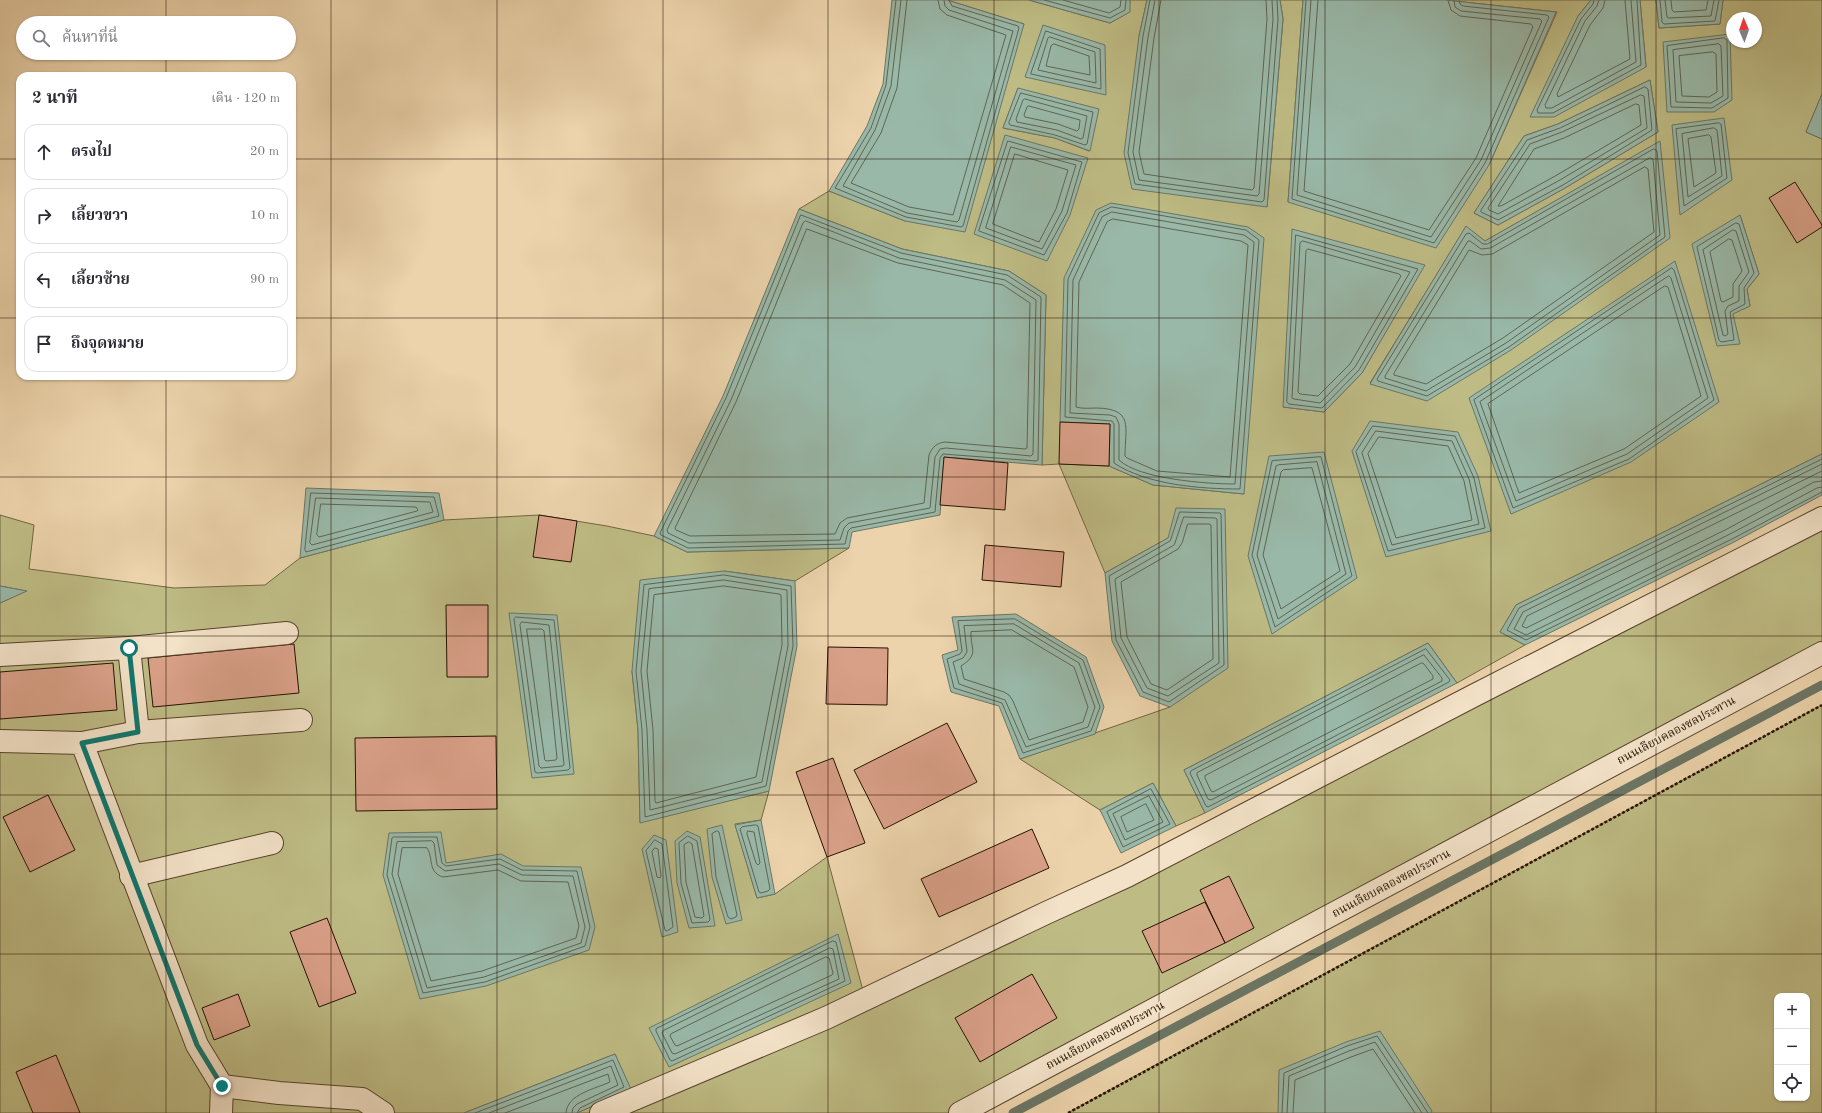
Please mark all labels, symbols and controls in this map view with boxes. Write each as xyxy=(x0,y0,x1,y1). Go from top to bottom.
north arrow xyxy=(1726,12,1762,48)
search box xyxy=(16,16,296,60)
icon: search xyxy=(30,27,52,49)
text: ค้นหาที่นี่ xyxy=(62,31,118,46)
text: 2 นาที xyxy=(32,90,78,107)
text: เดิน · 120 m xyxy=(211,92,280,105)
icon: ahead xyxy=(33,141,55,163)
text: ตรงไป xyxy=(71,145,112,160)
text: 20 m xyxy=(250,145,279,158)
icon: right xyxy=(33,205,55,227)
text: เลี้ยวขวา xyxy=(71,209,128,224)
text: 10 m xyxy=(250,209,279,222)
icon: left xyxy=(33,269,55,291)
text: เลี้ยวซ้าย xyxy=(71,273,130,288)
text: 90 m xyxy=(250,273,279,286)
icon: arrive xyxy=(33,333,55,355)
text: ถึงจุดหมาย xyxy=(71,337,144,352)
route start xyxy=(120,639,138,657)
street label: ถนนเลียบคลองชลประทาน xyxy=(1614,693,1738,767)
street label: ถนนเลียบคลองชลประทาน xyxy=(1329,846,1453,920)
map controls xyxy=(1774,993,1810,1101)
button: + xyxy=(1774,993,1810,1029)
street label: ถนนเลียบคลองชลประทาน xyxy=(1043,998,1167,1072)
button: − xyxy=(1774,1029,1810,1065)
button: locate xyxy=(1774,1065,1810,1101)
route end xyxy=(213,1077,231,1095)

